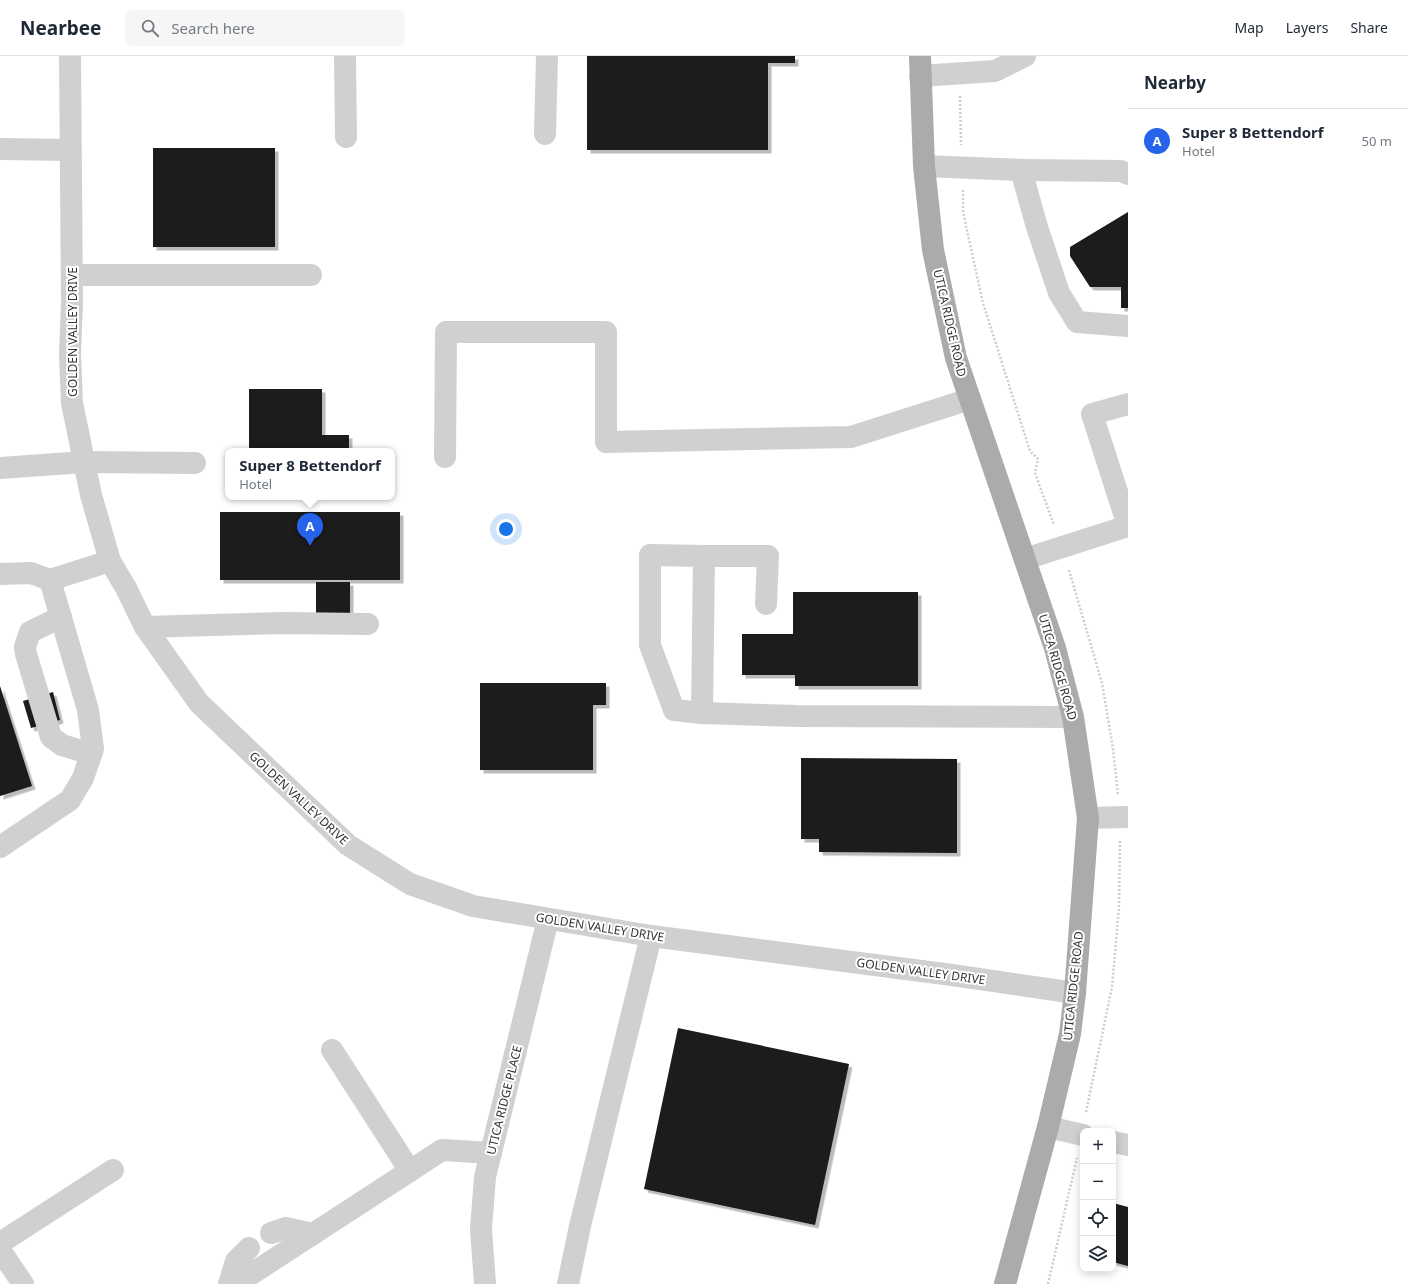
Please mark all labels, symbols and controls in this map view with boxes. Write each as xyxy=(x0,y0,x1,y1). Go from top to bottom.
search box xyxy=(125,10,405,46)
text: Nearbee xyxy=(20,15,101,41)
icon: search xyxy=(139,17,161,39)
text: Search here xyxy=(171,18,255,38)
text: Map xyxy=(1235,18,1264,37)
text: Layers xyxy=(1286,18,1328,37)
text: Share xyxy=(1350,18,1388,37)
text: Nearby xyxy=(1144,71,1206,94)
text: Super 8 Bettendorf xyxy=(1182,122,1324,142)
text: A xyxy=(1153,132,1162,150)
text: 50 m xyxy=(1362,132,1392,150)
text: Hotel xyxy=(1182,142,1215,160)
street label: GOLDEN VALLEY DRIVE xyxy=(64,267,81,397)
street label: UTICA RIDGE ROAD xyxy=(929,268,971,379)
popup xyxy=(225,448,395,500)
text: Super 8 Bettendorf xyxy=(239,455,381,475)
text: Hotel xyxy=(239,475,272,493)
pin: A xyxy=(297,513,323,546)
your location xyxy=(496,519,516,539)
street label: UTICA RIDGE ROAD xyxy=(1035,612,1081,722)
street label: GOLDEN VALLEY DRIVE xyxy=(246,748,352,848)
street label: GOLDEN VALLEY DRIVE xyxy=(535,908,665,946)
street label: UTICA RIDGE ROAD xyxy=(1059,930,1087,1041)
street label: GOLDEN VALLEY DRIVE xyxy=(856,954,986,988)
street label: UTICA RIDGE PLACE xyxy=(482,1044,526,1156)
map controls xyxy=(1080,1128,1116,1272)
button: + xyxy=(1080,1128,1116,1164)
button: − xyxy=(1080,1164,1116,1200)
button: locate xyxy=(1080,1200,1116,1236)
button: layers xyxy=(1080,1236,1116,1272)

